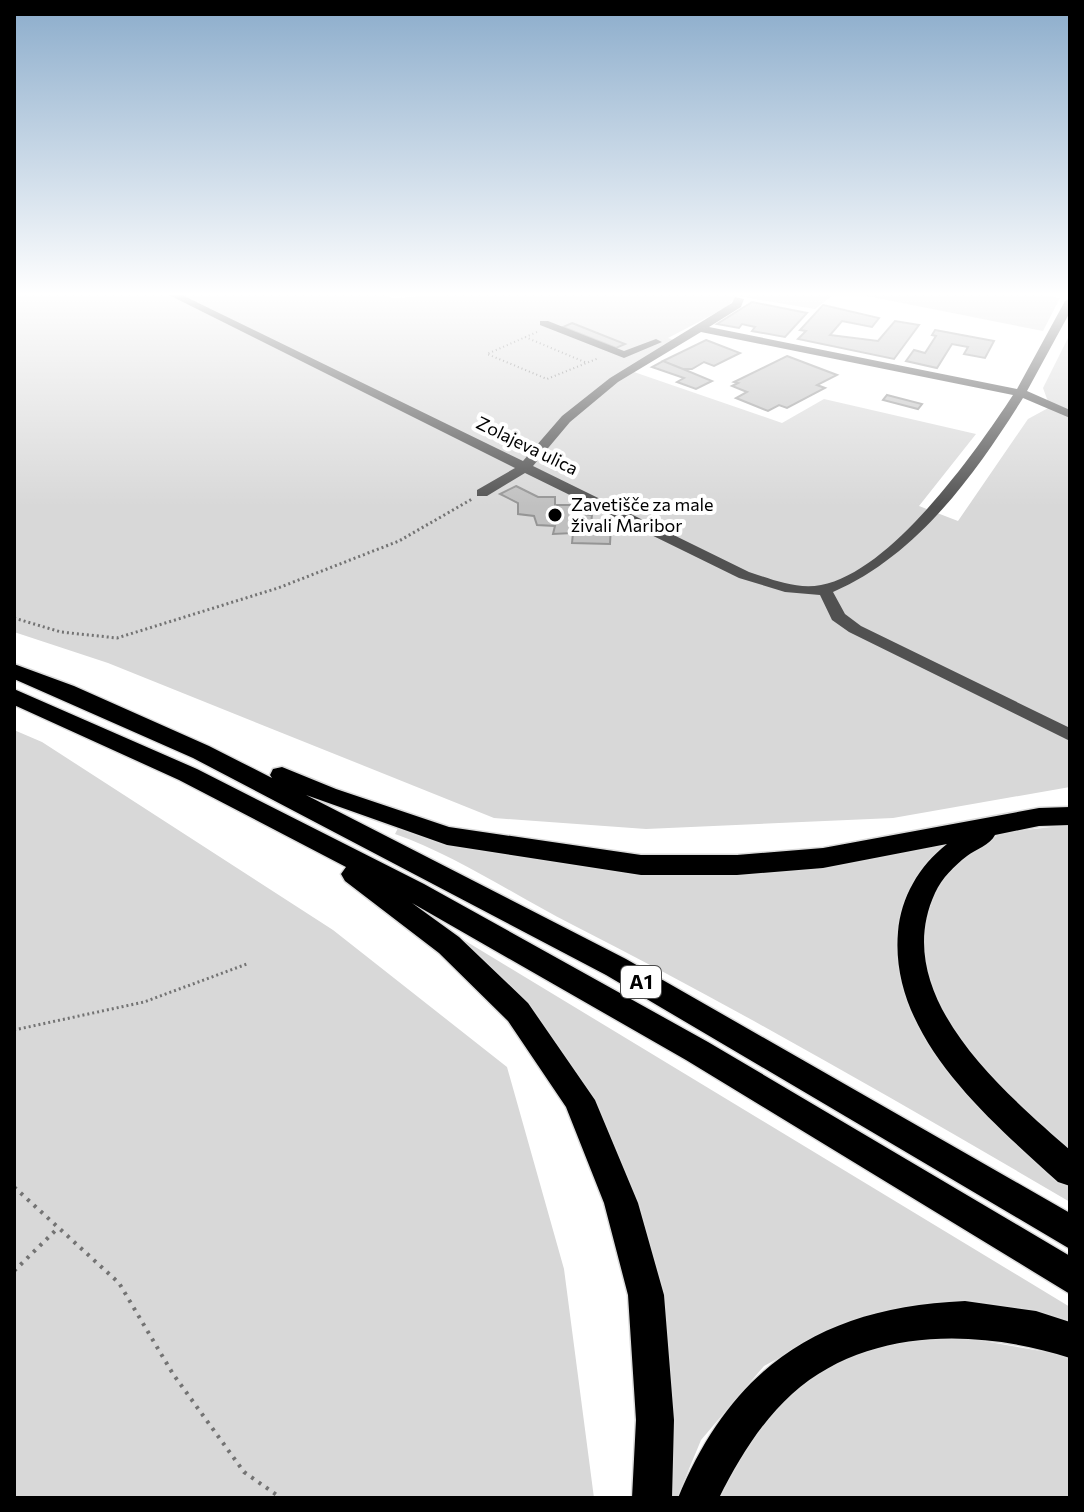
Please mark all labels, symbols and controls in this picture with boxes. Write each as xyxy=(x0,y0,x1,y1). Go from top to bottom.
street label: Zolajeva ulica xyxy=(473,411,582,479)
place label: Zavetišče za male živali Maribor xyxy=(571,493,714,536)
marker: Zavetišče za male živali Maribor xyxy=(546,506,564,524)
road number: A1 xyxy=(621,966,661,998)

